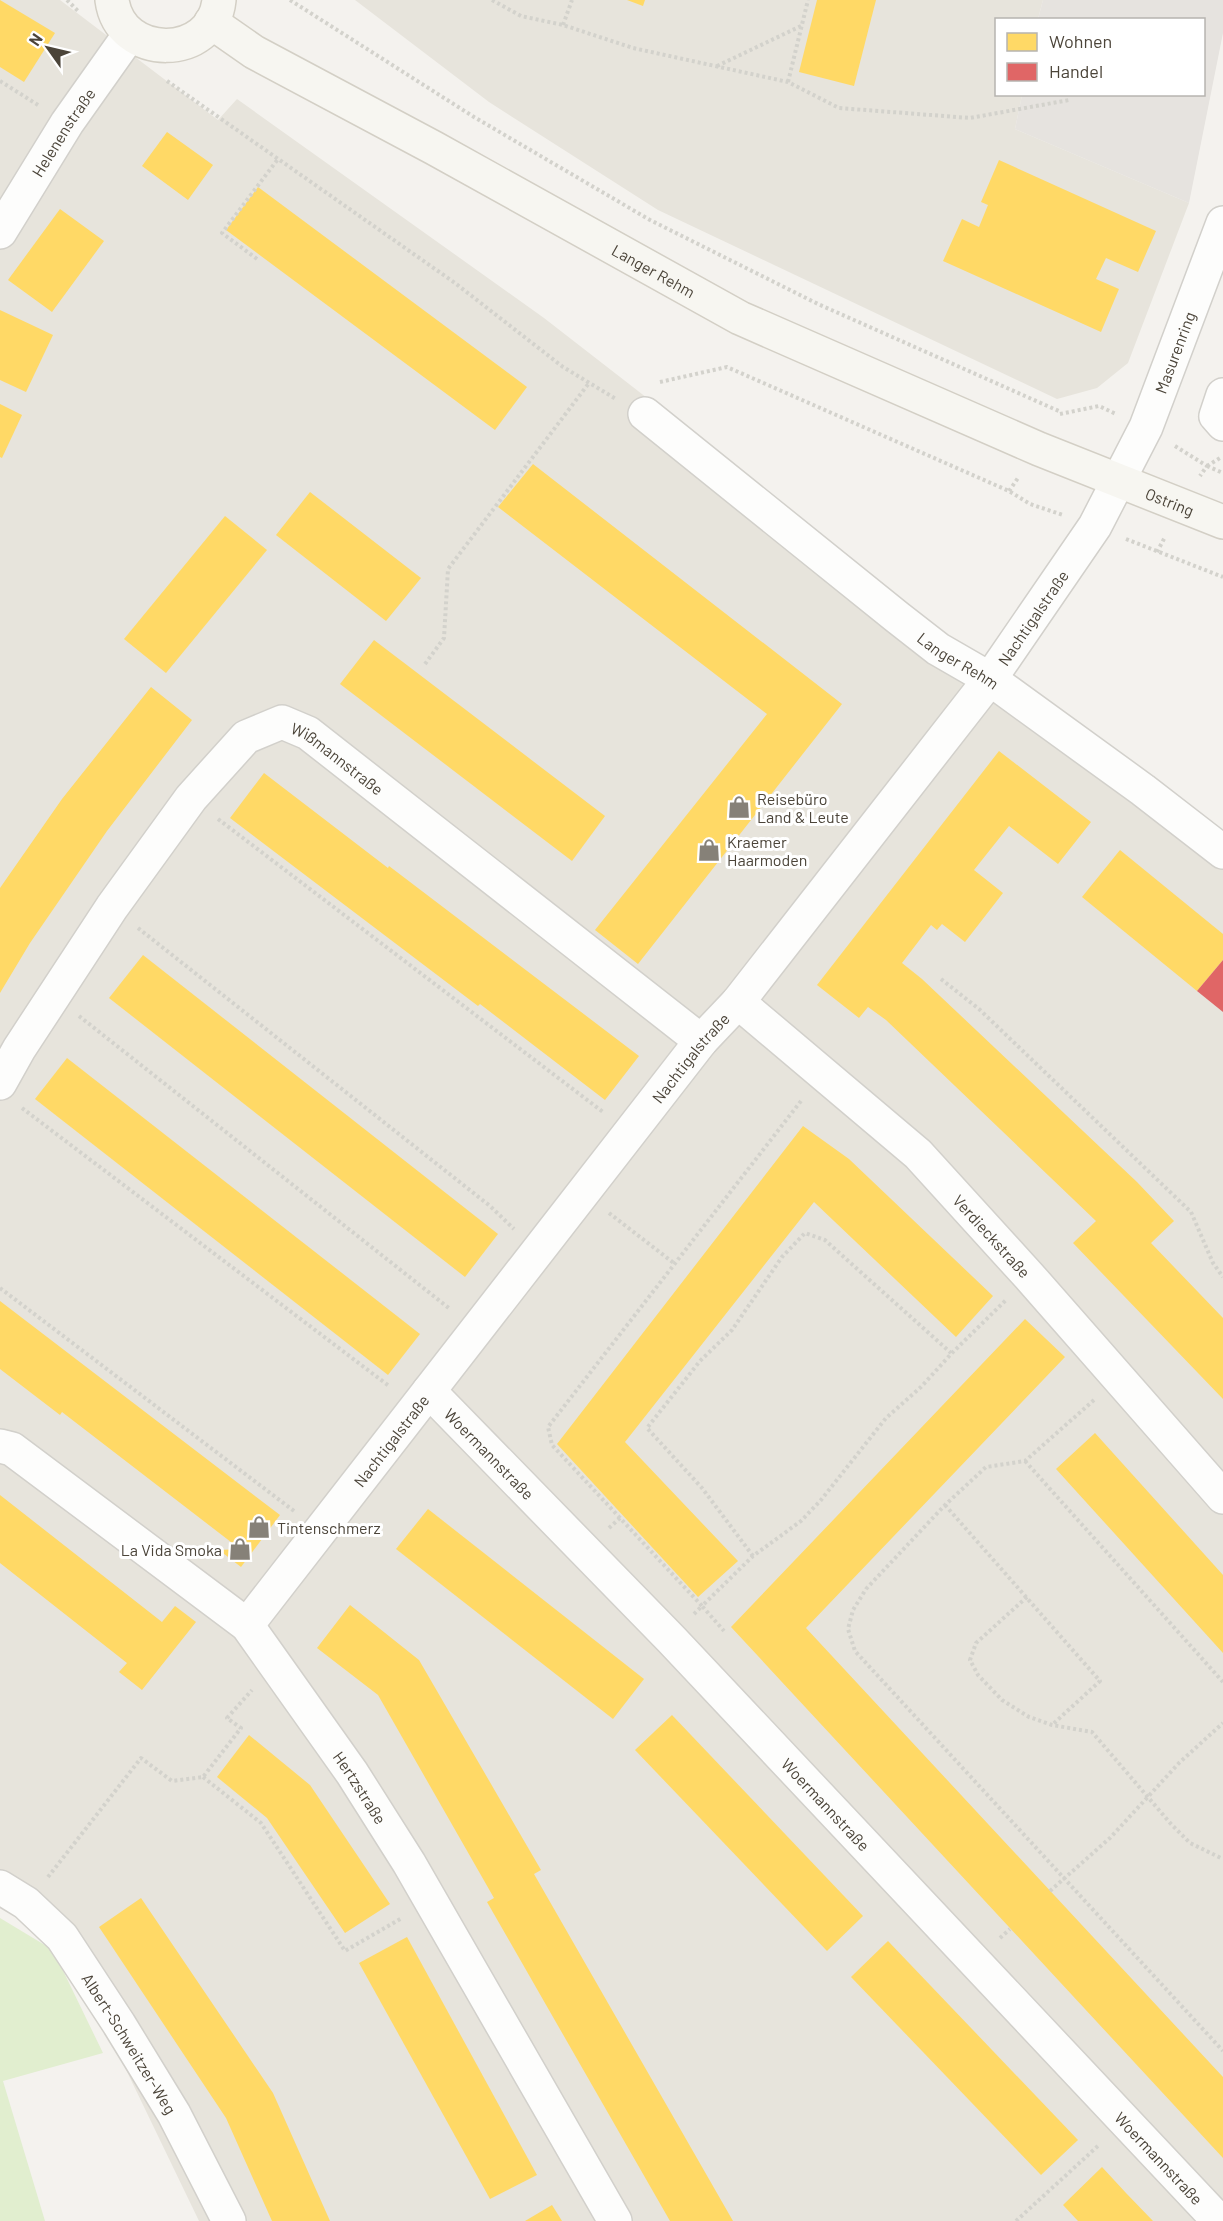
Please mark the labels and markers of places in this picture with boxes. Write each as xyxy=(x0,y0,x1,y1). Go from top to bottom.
place label: Reisebüro Land & Leute xyxy=(757,789,849,826)
shop icon: Reisebüro Land & Leute xyxy=(726,794,752,820)
place label: Kraemer Haarmoden xyxy=(727,832,807,869)
shop icon: Kraemer Haarmoden xyxy=(696,837,722,863)
shop icon: Tintenschmerz xyxy=(246,1514,272,1540)
place label: Tintenschmerz xyxy=(277,1518,381,1537)
shop icon: La Vida Smoka xyxy=(227,1536,253,1562)
place label: La Vida Smoka xyxy=(121,1540,222,1559)

